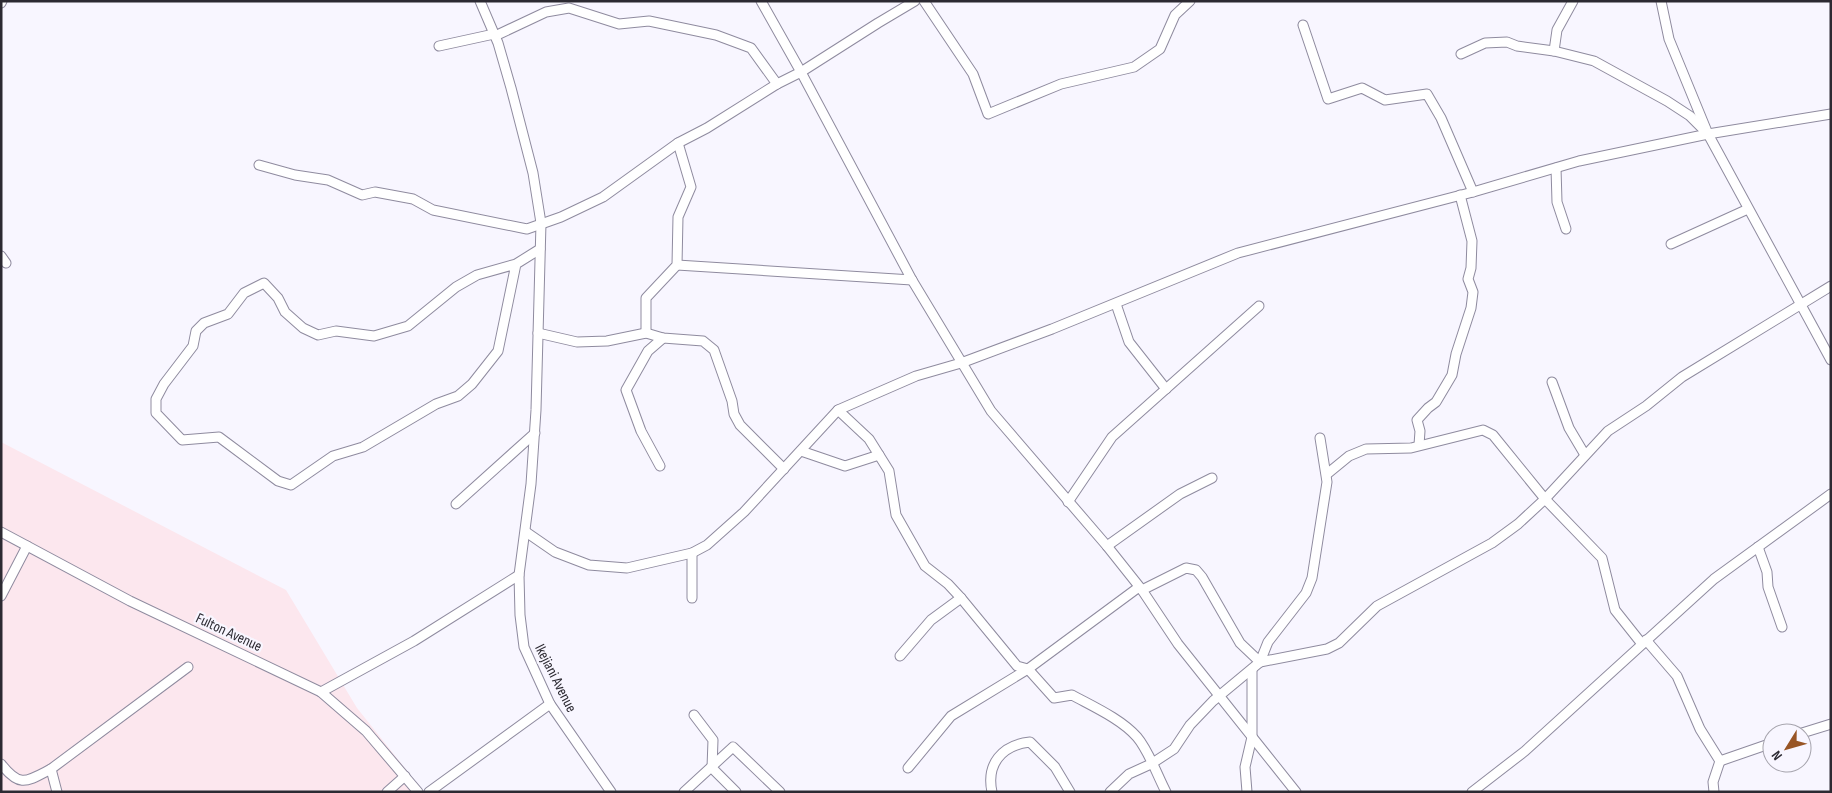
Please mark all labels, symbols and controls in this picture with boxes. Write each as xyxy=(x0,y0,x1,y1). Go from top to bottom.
street label: Fulton Avenue xyxy=(193,609,265,656)
street label: Ikejiani Avenue xyxy=(530,641,581,716)
north arrow xyxy=(1762,723,1812,773)
text: N xyxy=(1768,747,1786,764)

